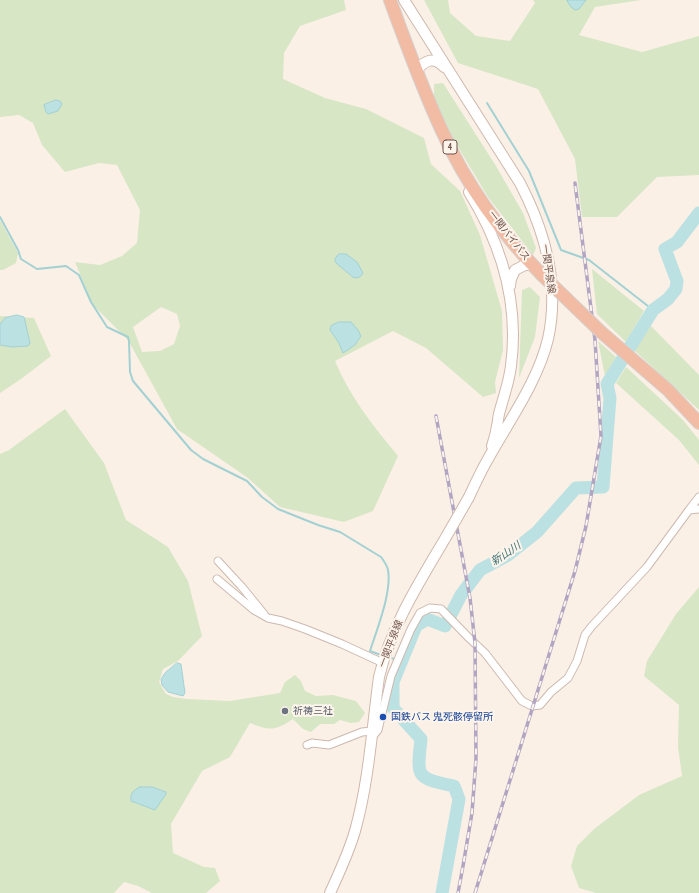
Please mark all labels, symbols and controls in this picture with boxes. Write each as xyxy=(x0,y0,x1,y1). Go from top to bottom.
road number: 4 xyxy=(443,140,457,154)
street label: 一関バイパス xyxy=(486,209,532,263)
street label: 一関平泉線 xyxy=(539,243,557,295)
water label: 新山川 xyxy=(489,539,523,569)
street label: 一関平泉線 xyxy=(376,619,406,669)
place label: 祈祷三社 xyxy=(293,705,333,717)
marker: 祈祷三社 xyxy=(280,706,290,716)
place label: 国鉄バス 鬼死骸停留所 xyxy=(391,711,493,723)
marker: 国鉄バス 鬼死骸停留所 xyxy=(378,712,388,722)

